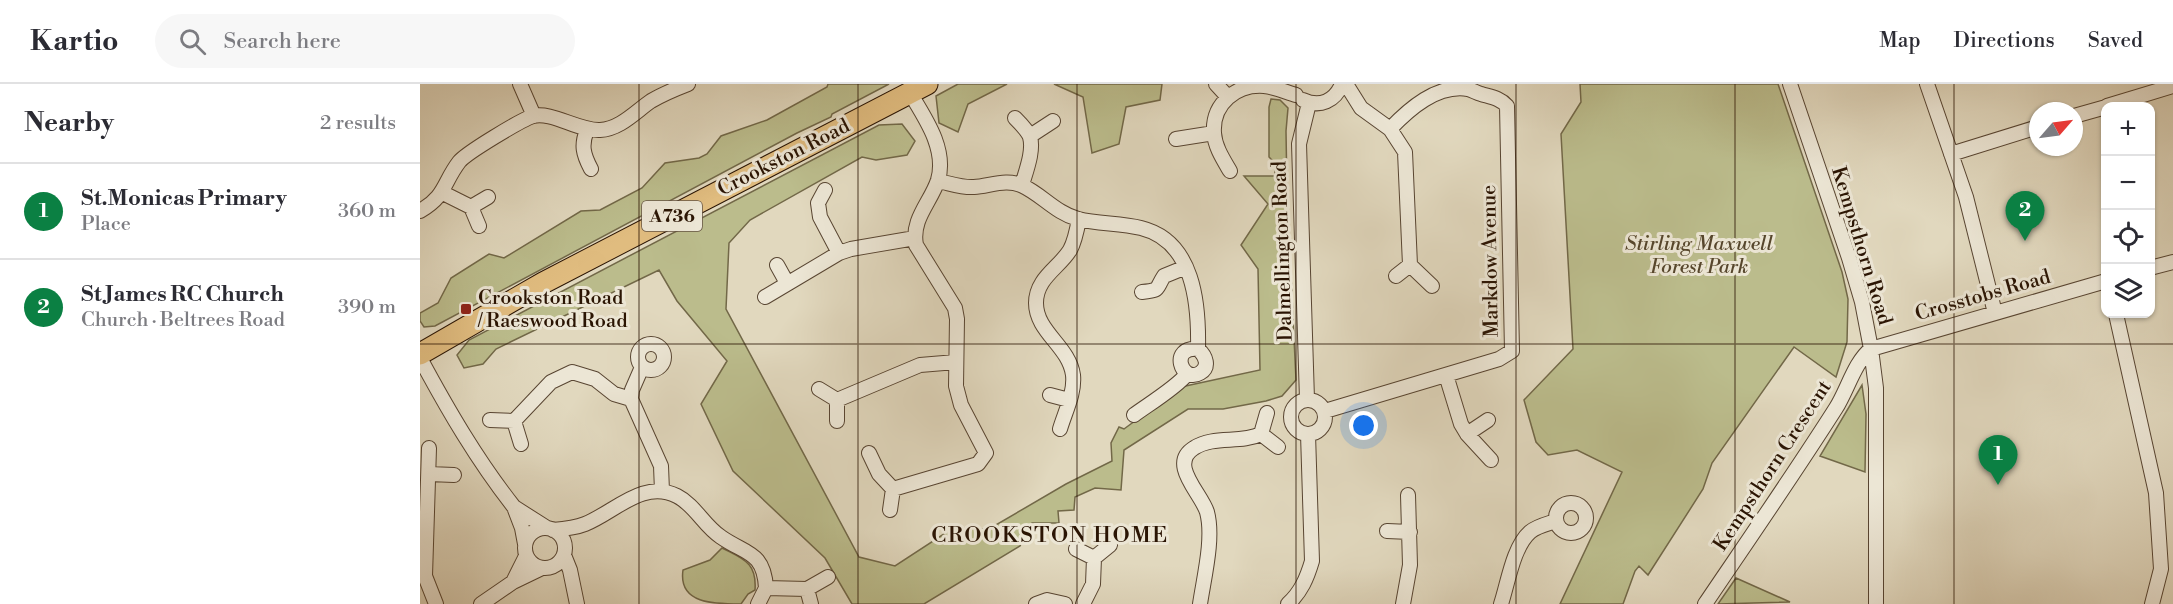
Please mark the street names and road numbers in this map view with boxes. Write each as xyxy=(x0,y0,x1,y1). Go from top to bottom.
street label: Crookston Road xyxy=(714,114,855,202)
street label: Dalmellington Road xyxy=(1267,160,1299,342)
street label: Kempsthorn Road xyxy=(1825,164,1897,329)
street label: Markdow Avenue xyxy=(1477,184,1505,338)
road number: A736 xyxy=(642,201,702,231)
street label: Crosstobs Road xyxy=(1912,265,2054,327)
street label: Kempsthorn Crescent xyxy=(1709,376,1837,556)

